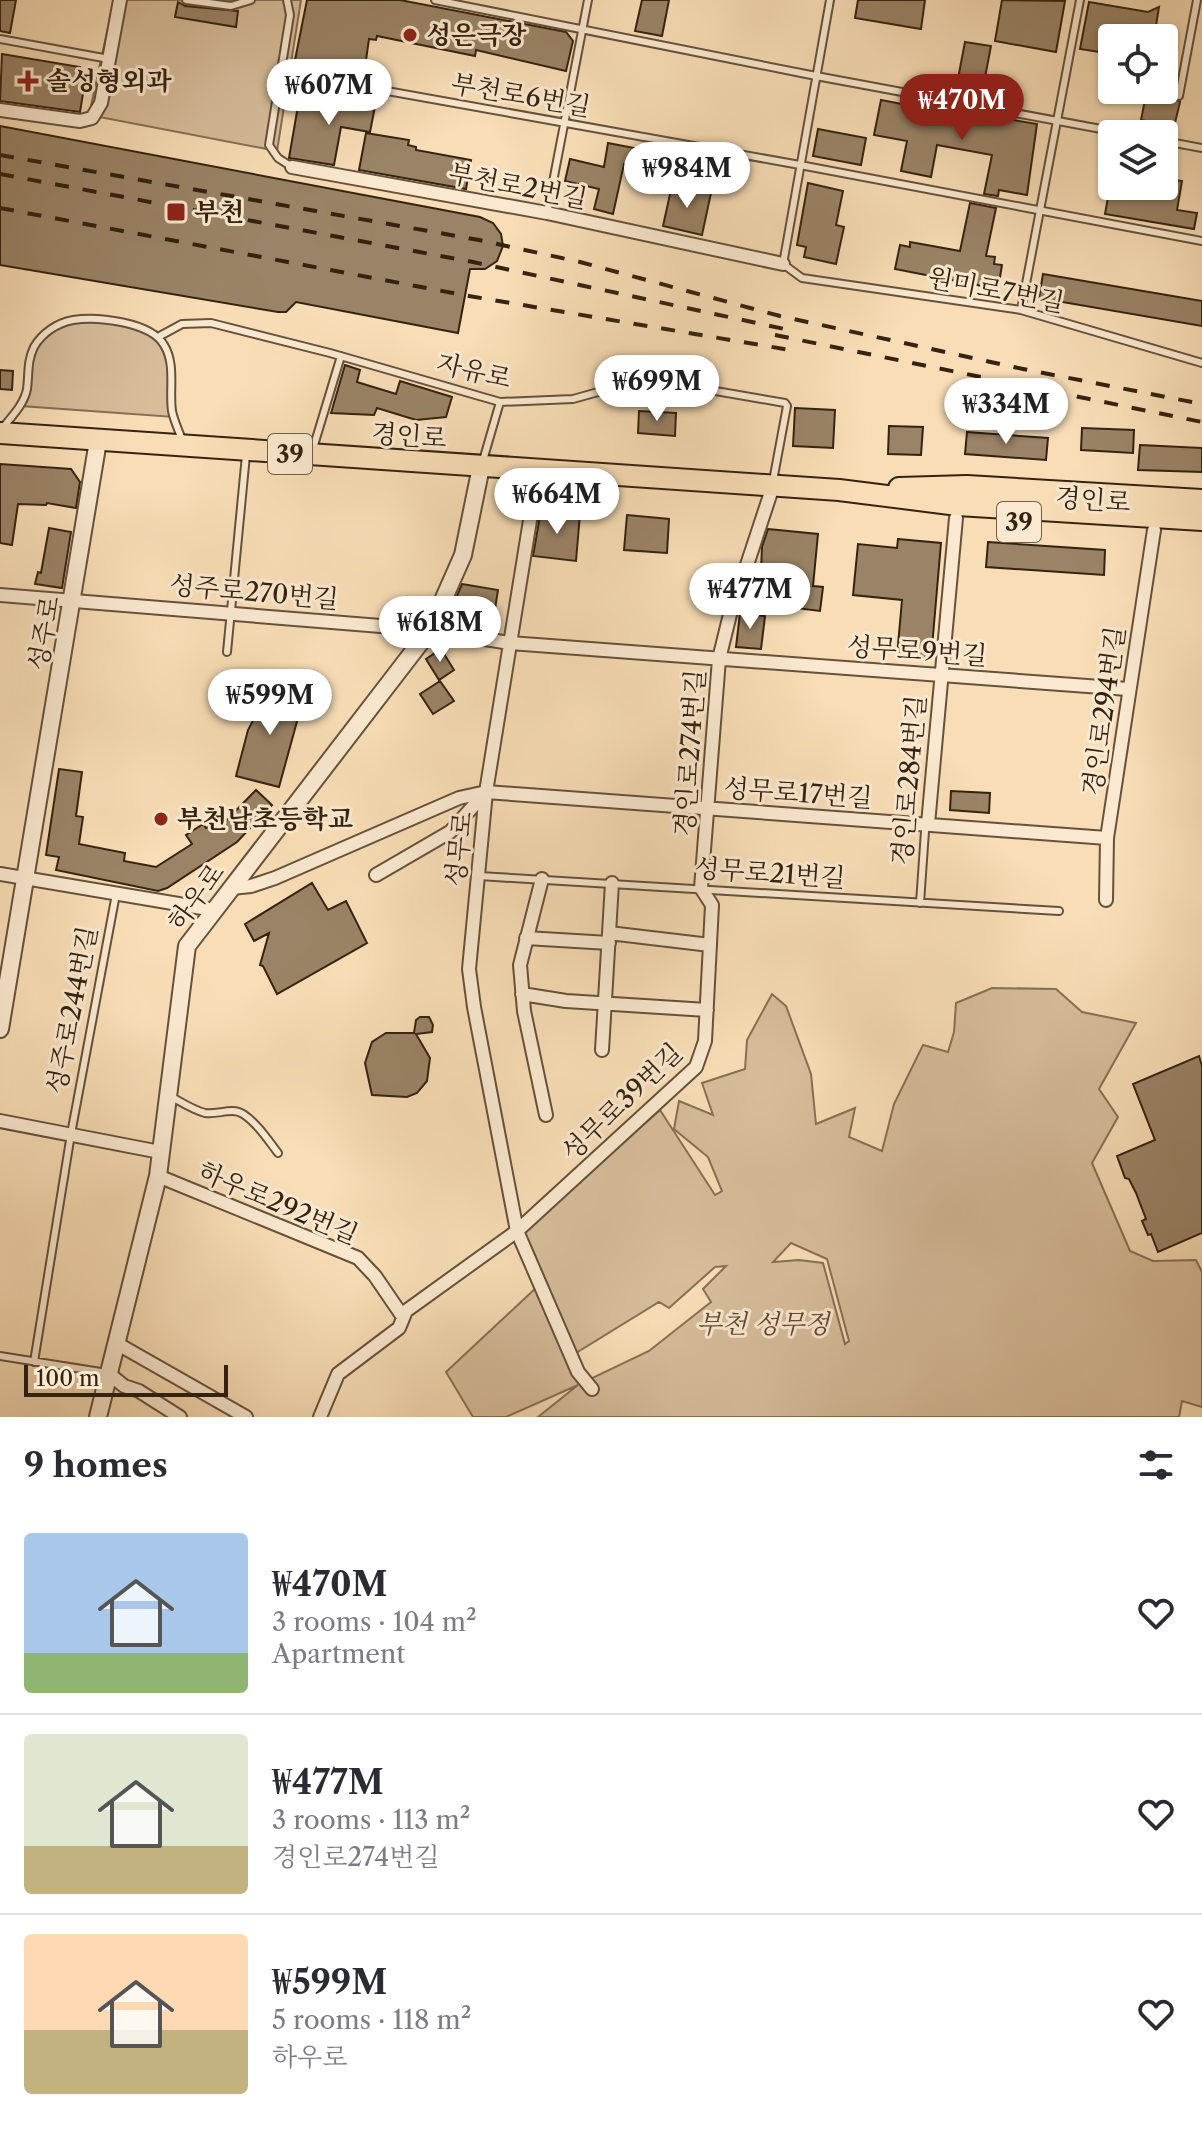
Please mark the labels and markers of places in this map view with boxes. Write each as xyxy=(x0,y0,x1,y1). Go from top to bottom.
place label: 성은극장 xyxy=(426,19,527,51)
marker: 성은극장 xyxy=(401,26,419,44)
pin: ₩607M xyxy=(273,59,385,127)
place label: 솔성형외과 xyxy=(46,65,172,97)
marker: 솔성형외과 xyxy=(17,70,39,92)
pin: ₩470M xyxy=(906,74,1018,142)
pin: ₩984M xyxy=(631,142,743,210)
place label: 부천 xyxy=(194,196,244,228)
marker: 부천 xyxy=(165,201,187,223)
pin: ₩699M xyxy=(601,355,713,423)
pin: ₩334M xyxy=(950,378,1062,446)
pin: ₩664M xyxy=(501,468,613,536)
pin: ₩477M xyxy=(694,563,806,631)
pin: ₩618M xyxy=(384,596,496,664)
pin: ₩599M xyxy=(214,669,326,737)
place label: 부천남초등학교 xyxy=(177,803,353,835)
marker: 부천남초등학교 xyxy=(152,810,170,828)

